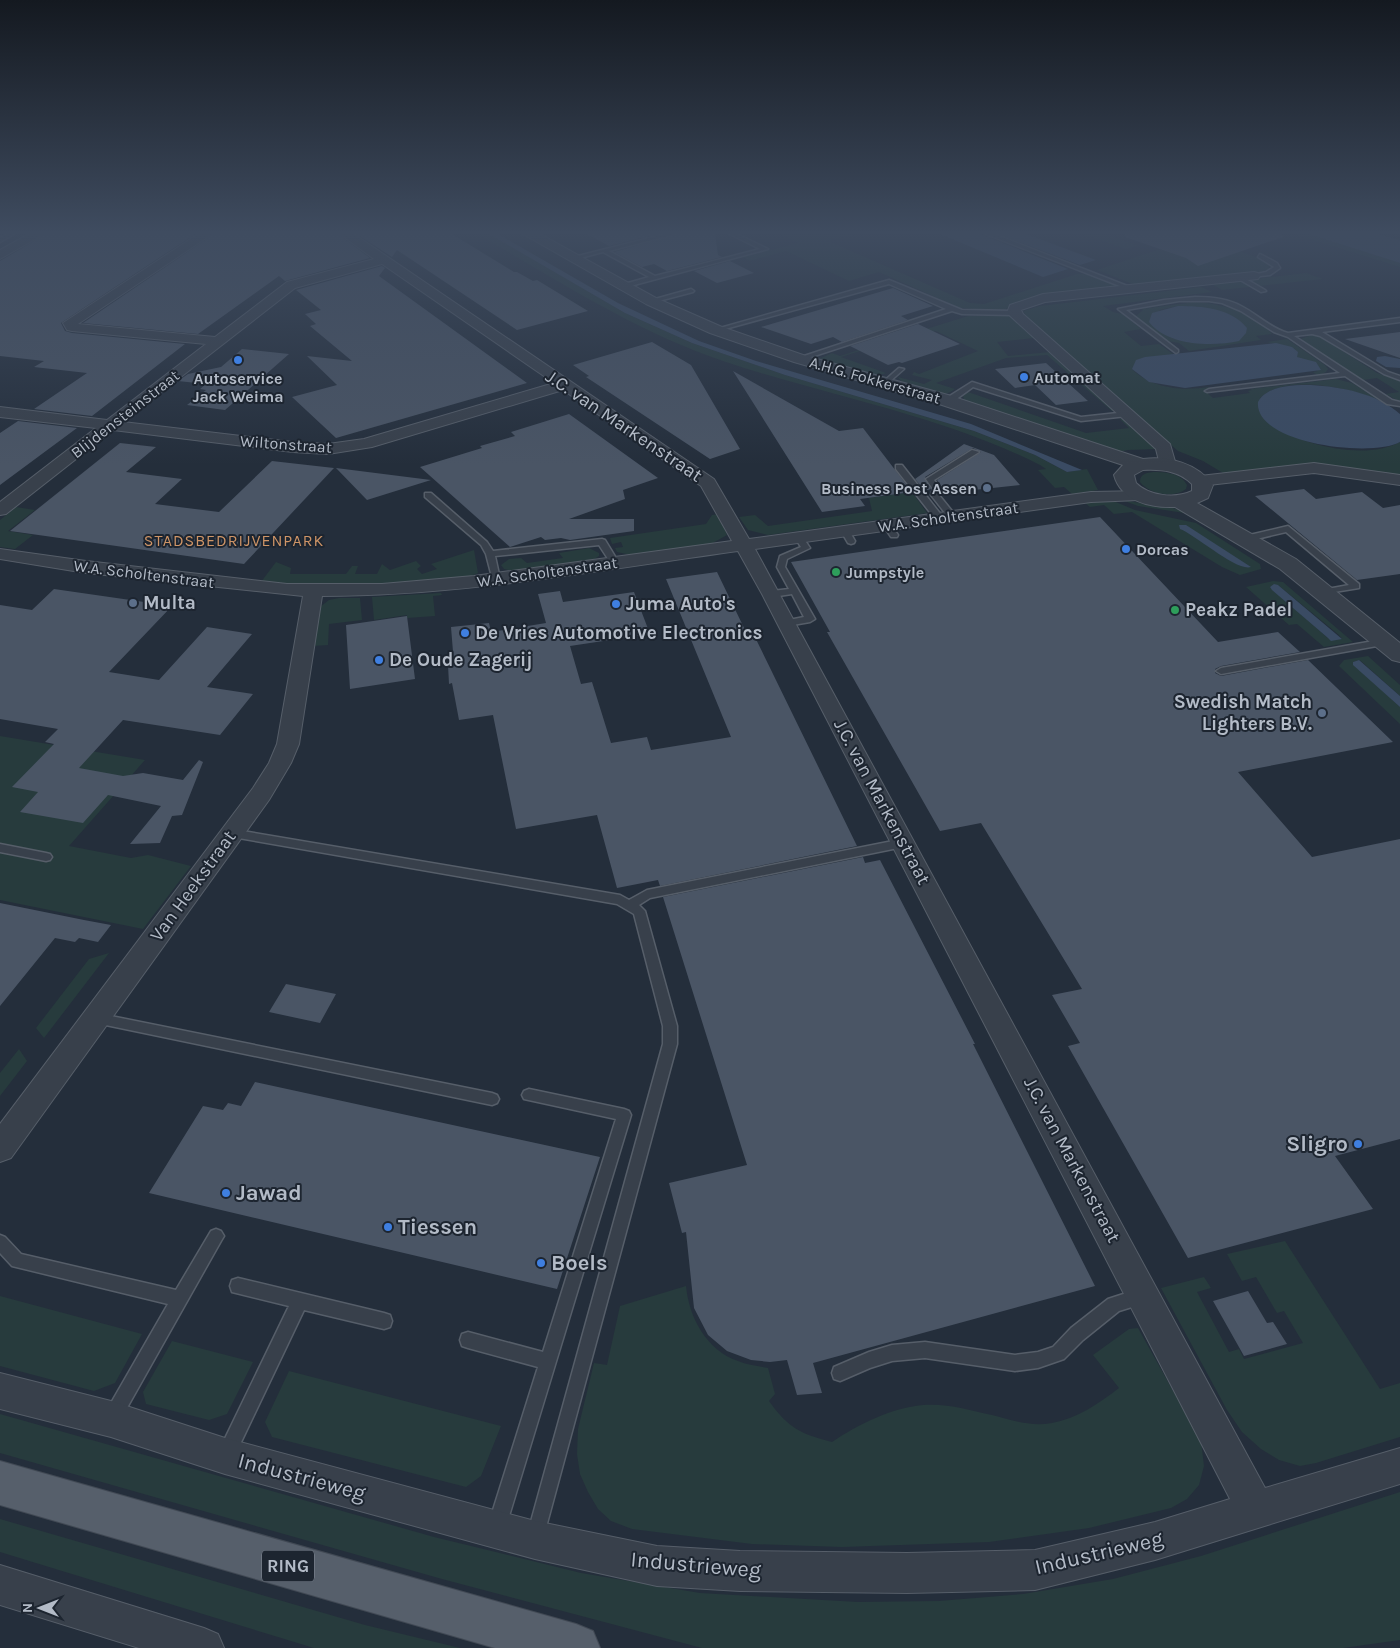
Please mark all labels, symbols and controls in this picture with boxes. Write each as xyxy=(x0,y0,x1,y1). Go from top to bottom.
street label: A.H.G. Fokkerstraat xyxy=(807,352,943,408)
marker: Autoservice Jack Weima xyxy=(232,354,244,366)
street label: J.C. van Markenstraat xyxy=(542,365,706,487)
street label: Blijdensteinstraat xyxy=(67,366,183,462)
place label: Automat xyxy=(1034,368,1100,387)
place label: Autoservice Jack Weima xyxy=(192,369,284,406)
marker: Automat xyxy=(1018,371,1030,383)
street label: Wiltonstraat xyxy=(240,431,332,457)
place label: Business Post Assen xyxy=(821,479,977,498)
marker: Business Post Assen xyxy=(981,482,993,494)
street label: W.A. Scholtenstraat xyxy=(877,498,1019,536)
district label: STADSBEDRIJVENPARK xyxy=(144,531,324,550)
place label: Dorcas xyxy=(1136,540,1189,559)
marker: Dorcas xyxy=(1120,543,1132,555)
street label: W.A. Scholtenstraat xyxy=(476,553,618,591)
street label: W.A. Scholtenstraat xyxy=(73,556,215,592)
place label: Jumpstyle xyxy=(846,563,924,582)
marker: Jumpstyle xyxy=(830,566,842,578)
place label: Multa xyxy=(143,592,196,614)
place label: Juma Auto's xyxy=(626,593,736,615)
marker: Multa xyxy=(127,597,139,609)
marker: Juma Auto's xyxy=(610,598,622,610)
place label: Peakz Padel xyxy=(1185,599,1292,621)
marker: Peakz Padel xyxy=(1169,604,1181,616)
place label: De Vries Automotive Electronics xyxy=(475,622,763,644)
marker: De Vries Automotive Electronics xyxy=(459,627,471,639)
place label: De Oude Zagerij xyxy=(389,649,533,671)
marker: De Oude Zagerij xyxy=(373,654,385,666)
place label: Swedish Match Lighters B.V. xyxy=(1174,691,1312,735)
marker: Swedish Match Lighters B.V. xyxy=(1316,707,1328,719)
street label: J.C. van Markenstraat xyxy=(829,716,935,888)
street label: Van Heekstraat xyxy=(145,826,241,946)
street label: J.C. van Markenstraat xyxy=(1019,1074,1125,1246)
place label: Sligro xyxy=(1286,1131,1348,1157)
marker: Sligro xyxy=(1352,1138,1364,1150)
place label: Jawad xyxy=(236,1180,302,1206)
marker: Jawad xyxy=(220,1187,232,1199)
place label: Tiessen xyxy=(398,1214,477,1240)
marker: Tiessen xyxy=(382,1221,394,1233)
place label: Boels xyxy=(551,1250,608,1276)
marker: Boels xyxy=(535,1257,547,1269)
street label: Industrieweg xyxy=(235,1447,369,1507)
street label: Industrieweg xyxy=(1032,1525,1166,1580)
street label: Industrieweg xyxy=(630,1546,763,1584)
road number: RING xyxy=(262,1550,314,1582)
north arrow xyxy=(15,1583,65,1633)
text: N xyxy=(19,1603,36,1613)

